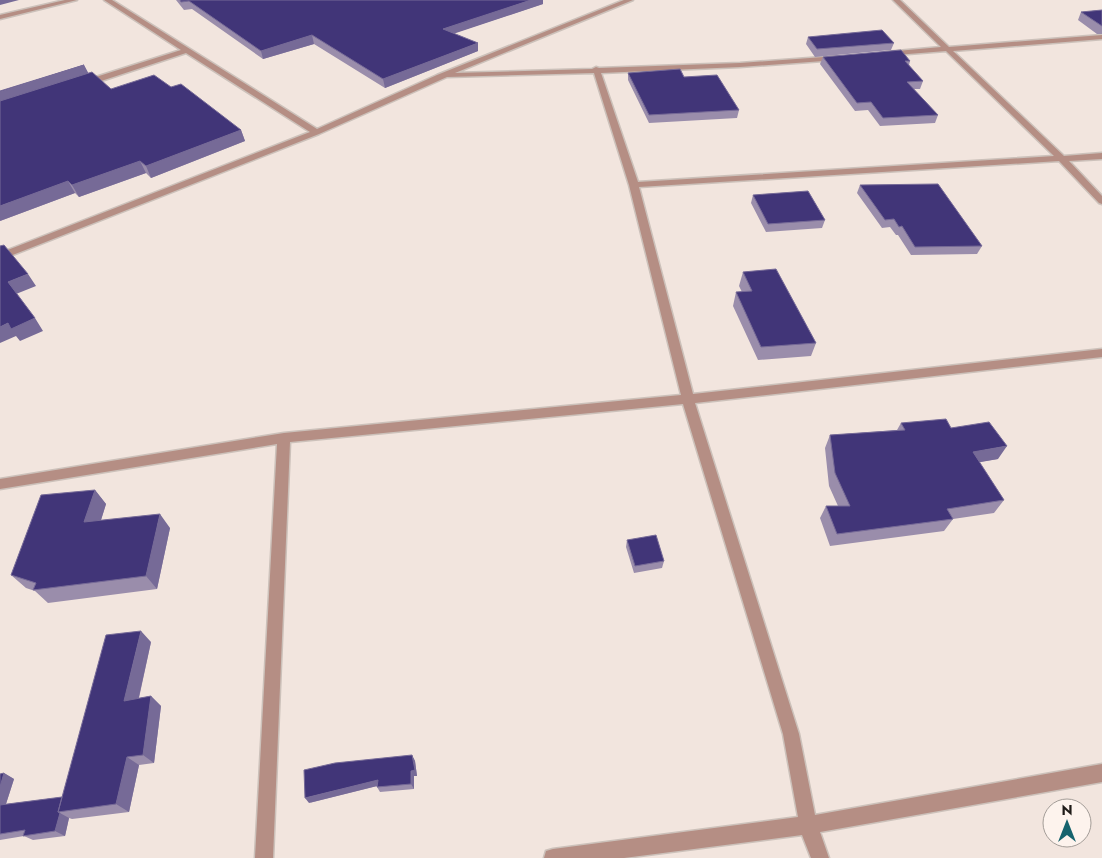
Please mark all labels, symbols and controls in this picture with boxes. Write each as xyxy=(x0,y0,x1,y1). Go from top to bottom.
north arrow xyxy=(1042,798,1092,848)
text: N xyxy=(1061,800,1073,820)

